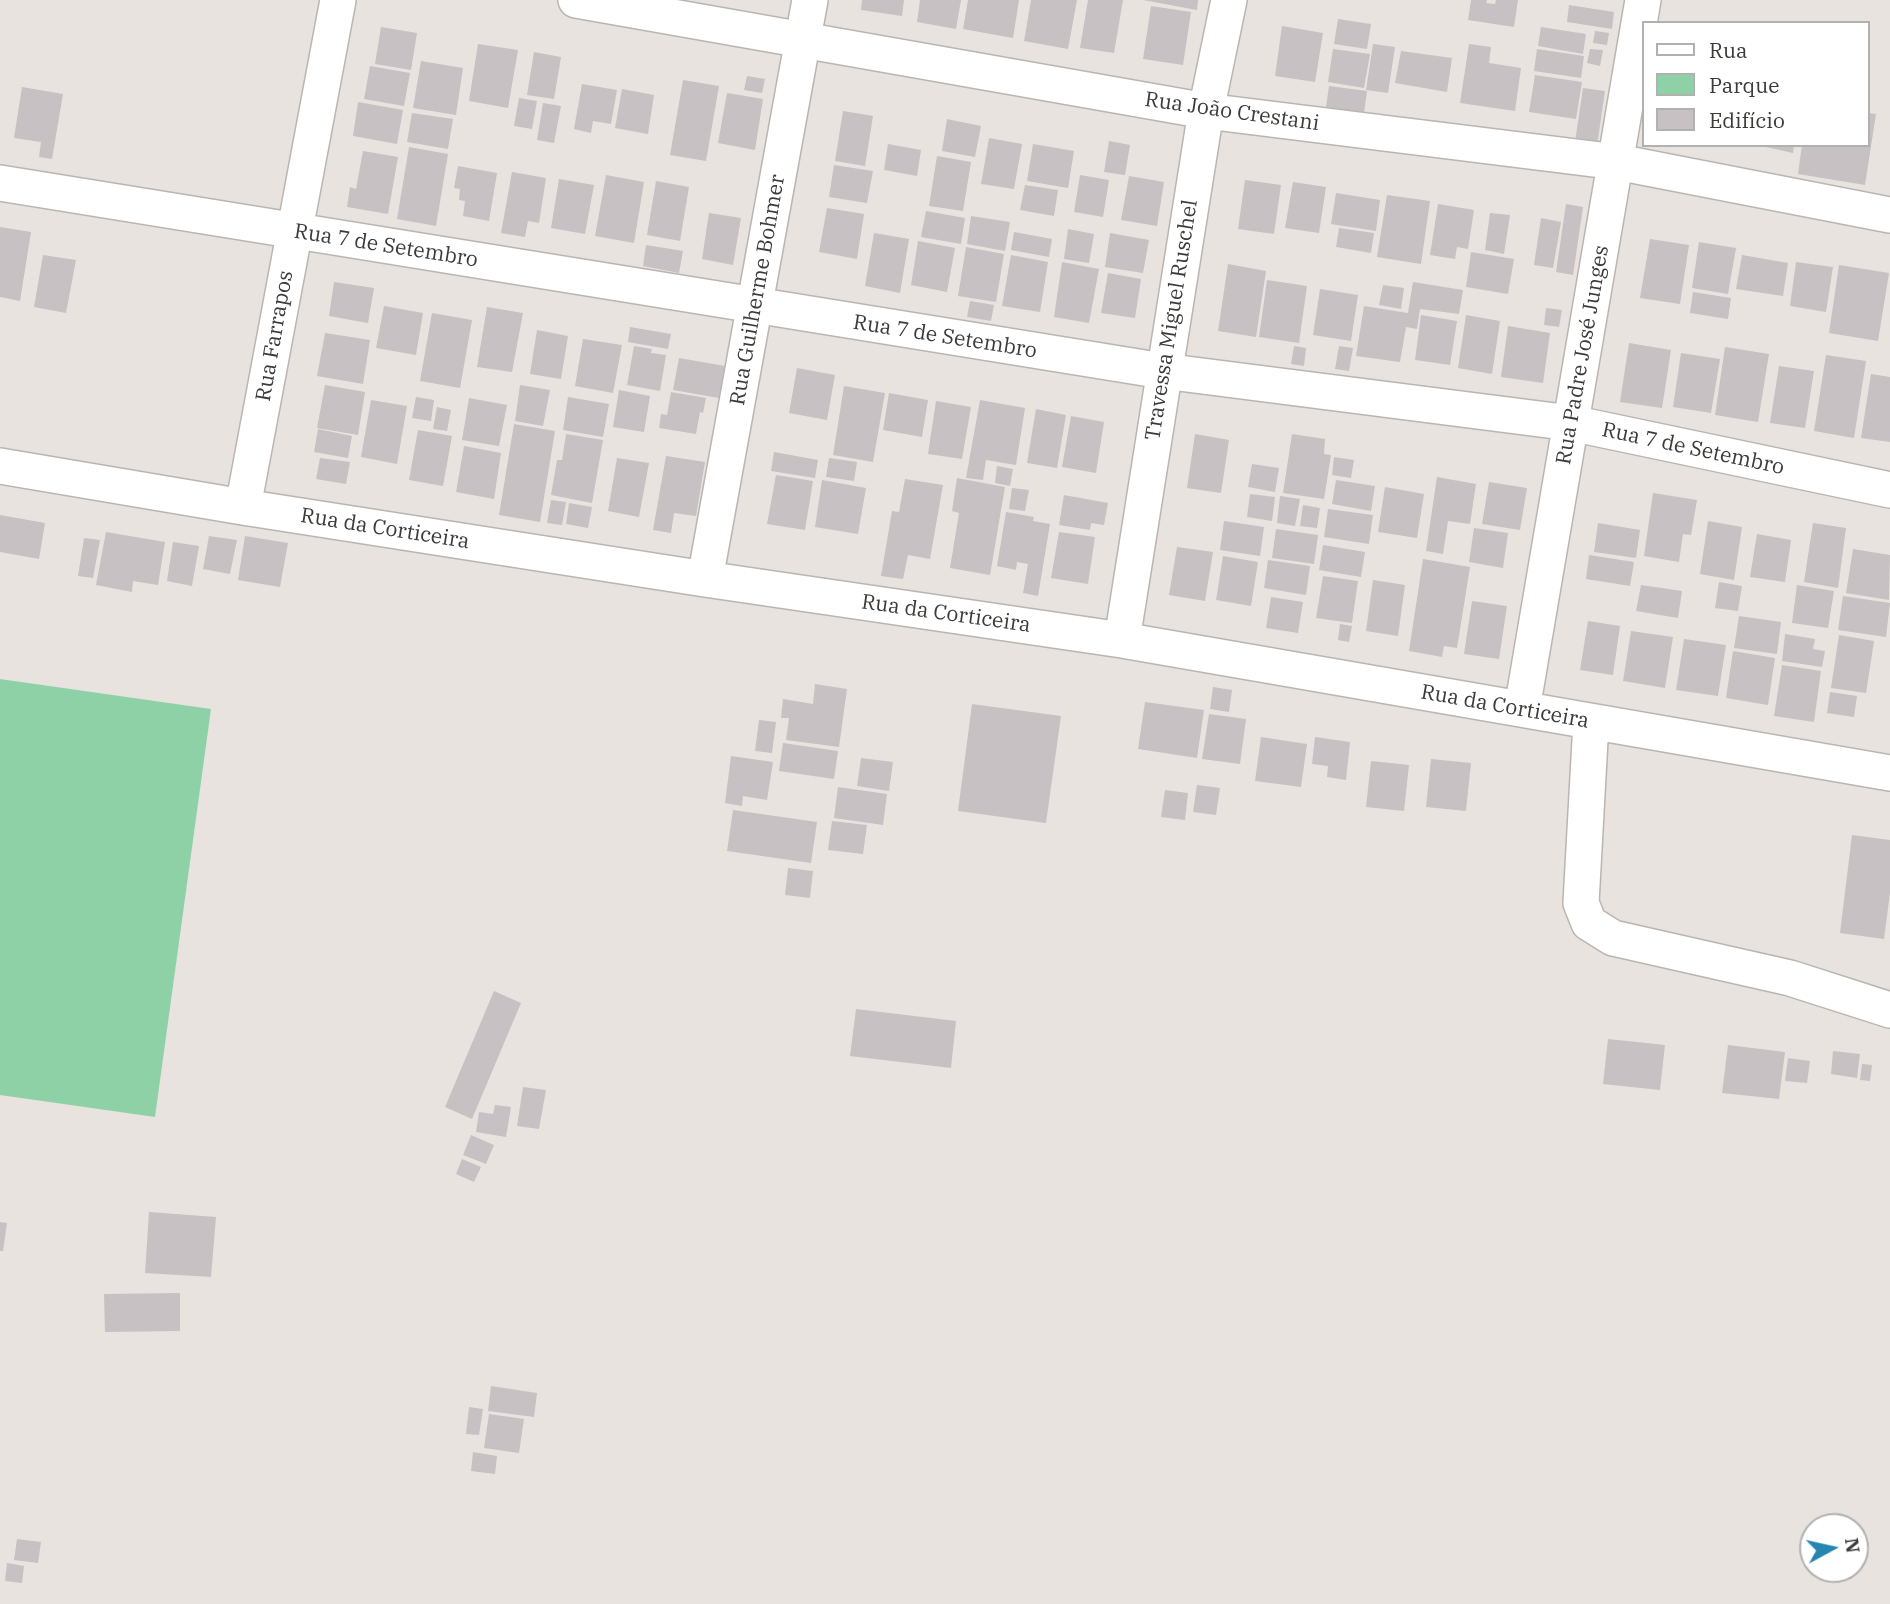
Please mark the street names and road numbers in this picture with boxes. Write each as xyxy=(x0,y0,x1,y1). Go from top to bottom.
street label: Rua João Crestani xyxy=(1143,87,1321,137)
street label: Rua Guilherme Bohmer xyxy=(725,173,791,407)
street label: Travessa Miguel Ruschel xyxy=(1141,198,1203,442)
street label: Rua 7 de Setembro xyxy=(292,219,480,273)
street label: Rua Padre José Junges xyxy=(1551,243,1615,467)
street label: Rua Farrapos xyxy=(251,269,299,403)
street label: Rua 7 de Setembro xyxy=(851,310,1039,364)
street label: Rua 7 de Setembro xyxy=(1600,417,1786,481)
street label: Rua da Corticeira xyxy=(299,503,471,555)
street label: Rua da Corticeira xyxy=(860,590,1032,638)
street label: Rua da Corticeira xyxy=(1419,680,1591,734)

